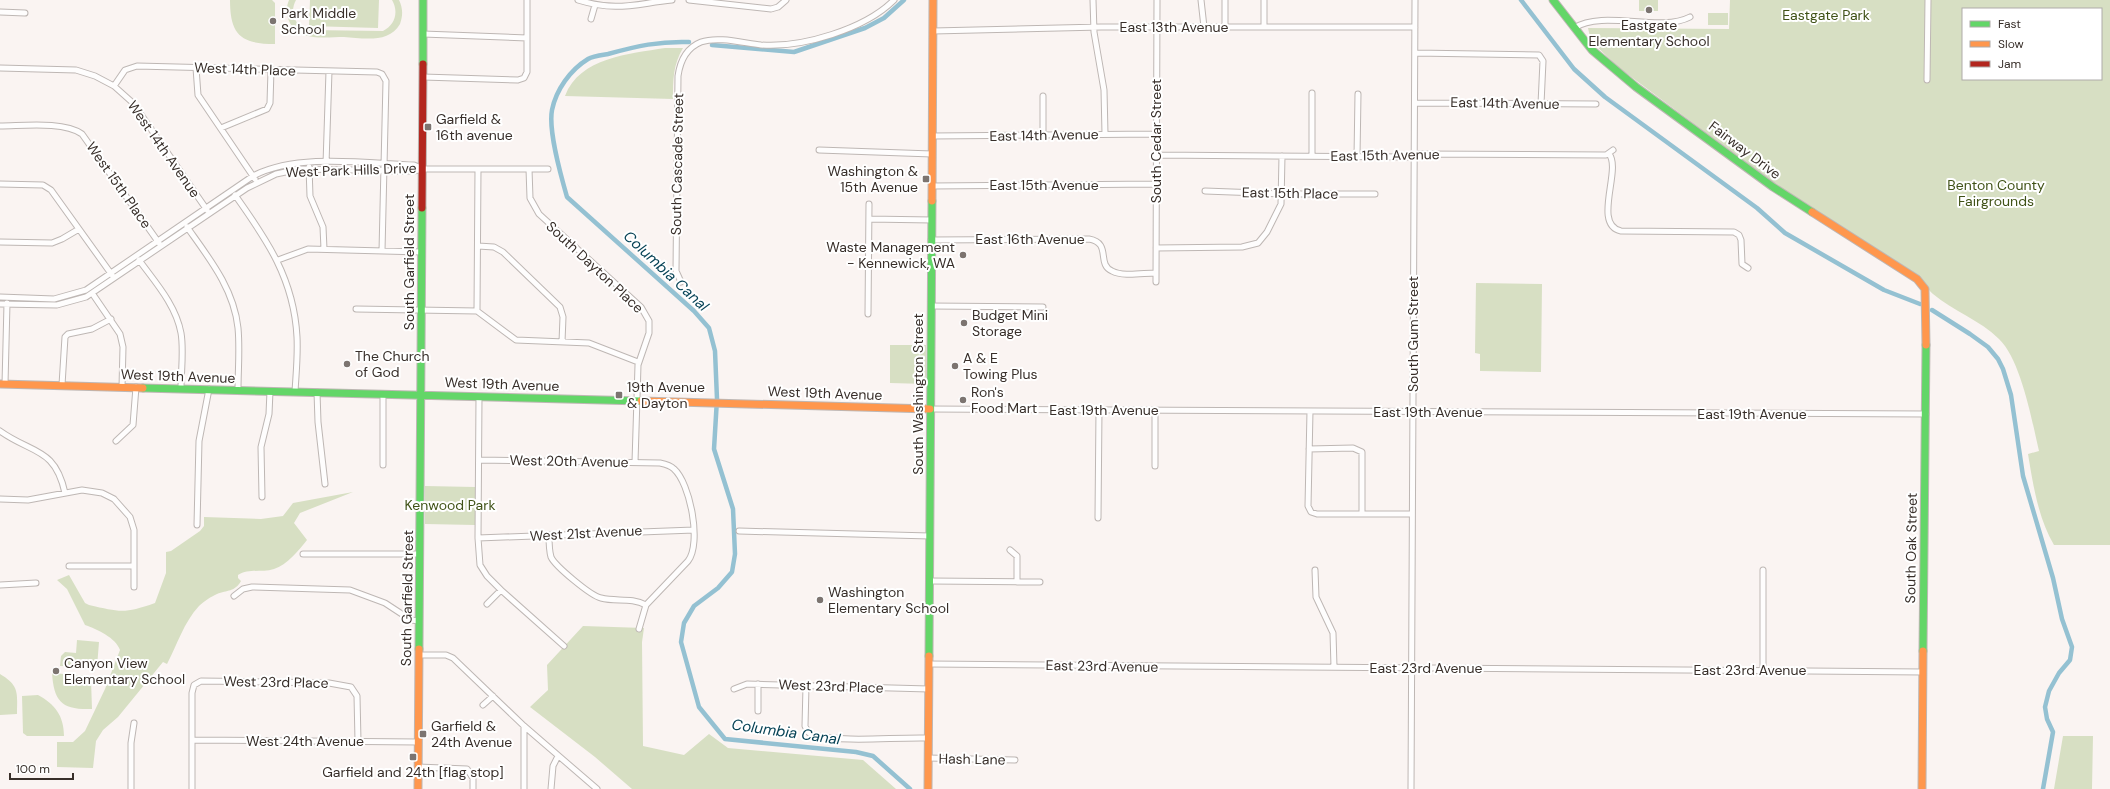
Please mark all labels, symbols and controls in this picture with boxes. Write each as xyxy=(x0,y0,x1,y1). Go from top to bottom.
place label: Park Middle School xyxy=(281,4,356,38)
marker: Eastgate Elementary School xyxy=(1644,5,1654,15)
park label: Eastgate Park xyxy=(1782,6,1870,24)
legend xyxy=(1962,8,2102,80)
marker: Park Middle School xyxy=(268,16,278,26)
place label: Eastgate Elementary School xyxy=(1588,16,1710,50)
text: Fast xyxy=(1998,16,2021,32)
street label: East 13th Avenue xyxy=(1120,18,1229,36)
text: Slow xyxy=(1998,36,2024,52)
text: Jam xyxy=(1998,56,2021,72)
street label: West 14th Place xyxy=(194,58,296,80)
street label: South Cedar Street xyxy=(1147,79,1165,203)
street label: South Cascade Street xyxy=(667,93,687,235)
street label: East 14th Avenue xyxy=(1450,93,1560,113)
street label: West 14th Avenue xyxy=(124,97,204,201)
place label: Garfield & 16th avenue xyxy=(436,110,513,144)
street label: Fairway Drive xyxy=(1705,117,1785,183)
marker: Garfield & 16th avenue xyxy=(423,122,433,132)
street label: East 14th Avenue xyxy=(989,125,1099,145)
street label: West 15th Place xyxy=(82,138,156,232)
street label: East 15th Avenue xyxy=(1330,145,1440,165)
street label: West Park Hills Drive xyxy=(285,159,417,181)
place label: Washington & 15th Avenue xyxy=(828,162,918,196)
marker: Washington & 15th Avenue xyxy=(921,174,931,184)
street label: East 15th Avenue xyxy=(989,176,1099,194)
park label: Benton County Fairgrounds xyxy=(1947,176,2045,210)
street label: East 15th Place xyxy=(1242,183,1338,203)
street label: South Garfield Street xyxy=(400,194,418,330)
street label: South Dayton Place xyxy=(543,217,648,317)
water label: Columbia Canal xyxy=(619,226,713,316)
street label: East 16th Avenue xyxy=(975,230,1085,248)
place label: Waste Management - Kennewick, WA xyxy=(826,238,955,272)
marker: Waste Management - Kennewick, WA xyxy=(958,250,968,260)
street label: South Gum Street xyxy=(1404,276,1422,392)
place label: Budget Mini Storage xyxy=(972,306,1048,340)
street label: South Washington Street xyxy=(909,313,927,475)
marker: Budget Mini Storage xyxy=(959,318,969,328)
place label: The Church of God xyxy=(355,347,430,381)
place label: A & E Towing Plus xyxy=(963,349,1038,383)
marker: The Church of God xyxy=(342,359,352,369)
marker: A & E Towing Plus xyxy=(950,361,960,371)
street label: West 19th Avenue xyxy=(120,365,236,387)
street label: West 19th Avenue xyxy=(444,373,560,395)
place label: 19th Avenue & Dayton xyxy=(627,378,705,412)
street label: West 19th Avenue xyxy=(767,382,883,404)
place label: Ron's Food Mart xyxy=(971,383,1037,417)
marker: 19th Avenue & Dayton xyxy=(614,390,624,400)
marker: Ron's Food Mart xyxy=(958,395,968,405)
street label: East 19th Avenue xyxy=(1049,401,1159,419)
street label: East 19th Avenue xyxy=(1373,403,1483,421)
street label: East 19th Avenue xyxy=(1697,405,1807,423)
street label: West 20th Avenue xyxy=(509,451,629,471)
street label: South Oak Street xyxy=(1901,493,1921,603)
park label: Kenwood Park xyxy=(405,496,495,514)
street label: West 21st Avenue xyxy=(529,521,643,545)
street label: South Garfield Street xyxy=(397,530,417,666)
place label: Washington Elementary School xyxy=(828,583,949,617)
marker: Washington Elementary School xyxy=(815,595,825,605)
place label: Canyon View Elementary School xyxy=(64,654,185,688)
street label: East 23rd Avenue xyxy=(1045,656,1159,676)
street label: East 23rd Avenue xyxy=(1370,659,1482,677)
street label: East 23rd Avenue xyxy=(1694,661,1806,679)
marker: Canyon View Elementary School xyxy=(51,666,61,676)
street label: West 23rd Place xyxy=(223,672,329,692)
street label: West 23rd Place xyxy=(778,675,884,697)
water label: Columbia Canal xyxy=(730,714,842,750)
place label: Garfield & 24th Avenue xyxy=(431,717,512,751)
marker: Garfield & 24th Avenue xyxy=(418,729,428,739)
street label: West 24th Avenue xyxy=(246,732,364,750)
street label: Hash Lane xyxy=(938,749,1006,769)
marker: Garfield and 24th [flag stop] xyxy=(408,752,418,762)
scale bar xyxy=(10,755,73,781)
text: 100 m xyxy=(16,761,50,777)
place label: Garfield and 24th [flag stop] xyxy=(322,763,504,781)

